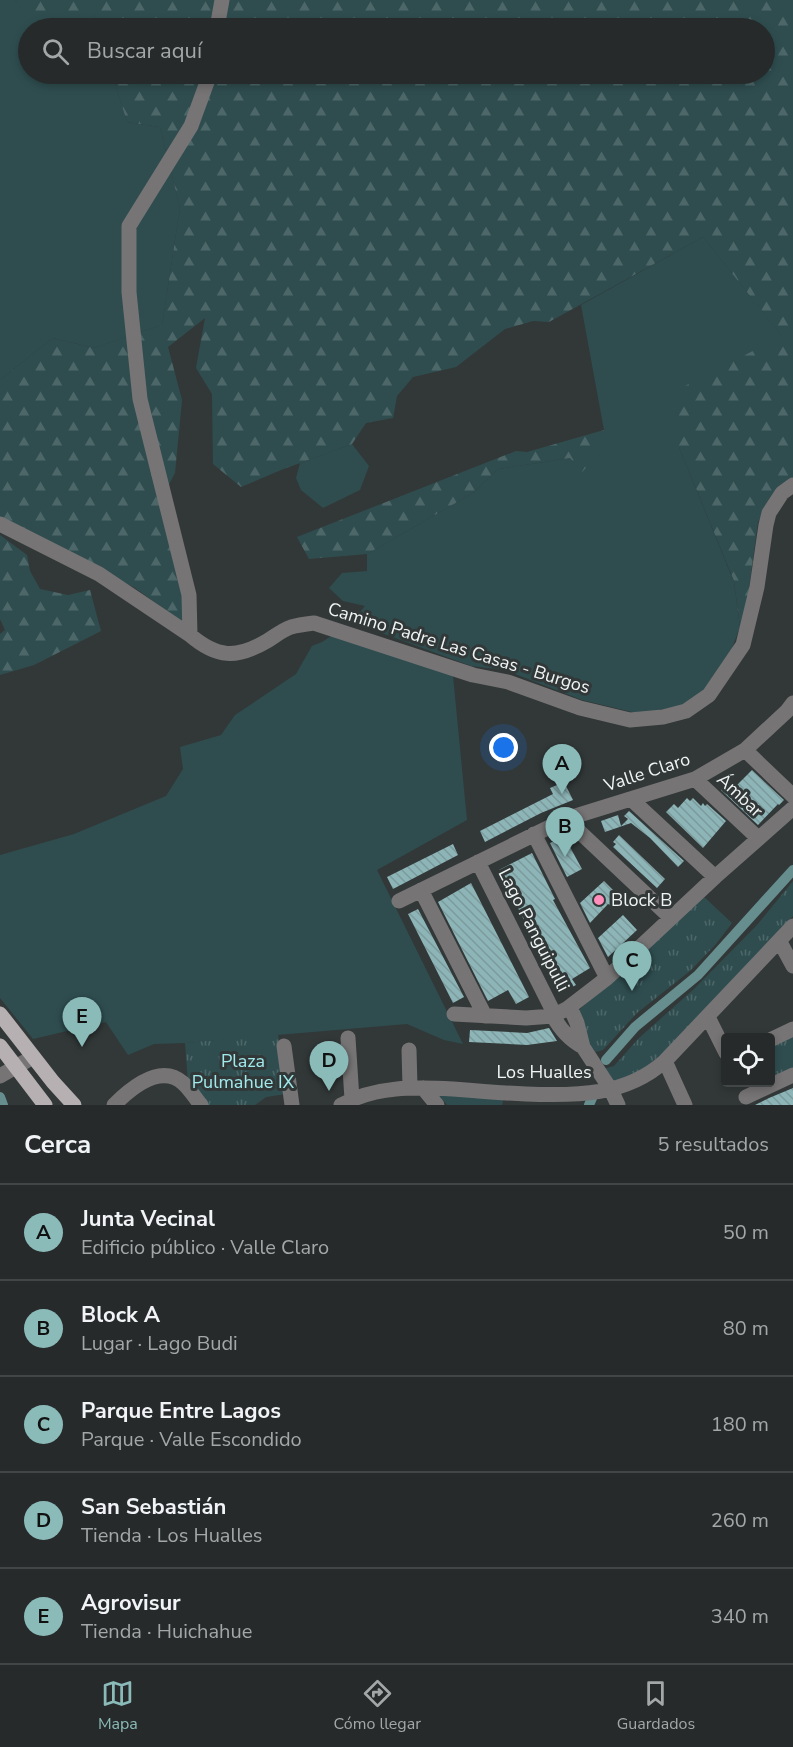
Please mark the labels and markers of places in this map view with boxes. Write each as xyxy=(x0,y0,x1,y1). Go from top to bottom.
pin: A xyxy=(542,744,582,794)
pin: B xyxy=(546,808,584,857)
place label: Block B xyxy=(611,888,673,912)
marker: Block B xyxy=(592,893,606,907)
pin: C xyxy=(612,942,652,991)
pin: E xyxy=(62,998,101,1047)
pin: D xyxy=(310,1042,348,1091)

